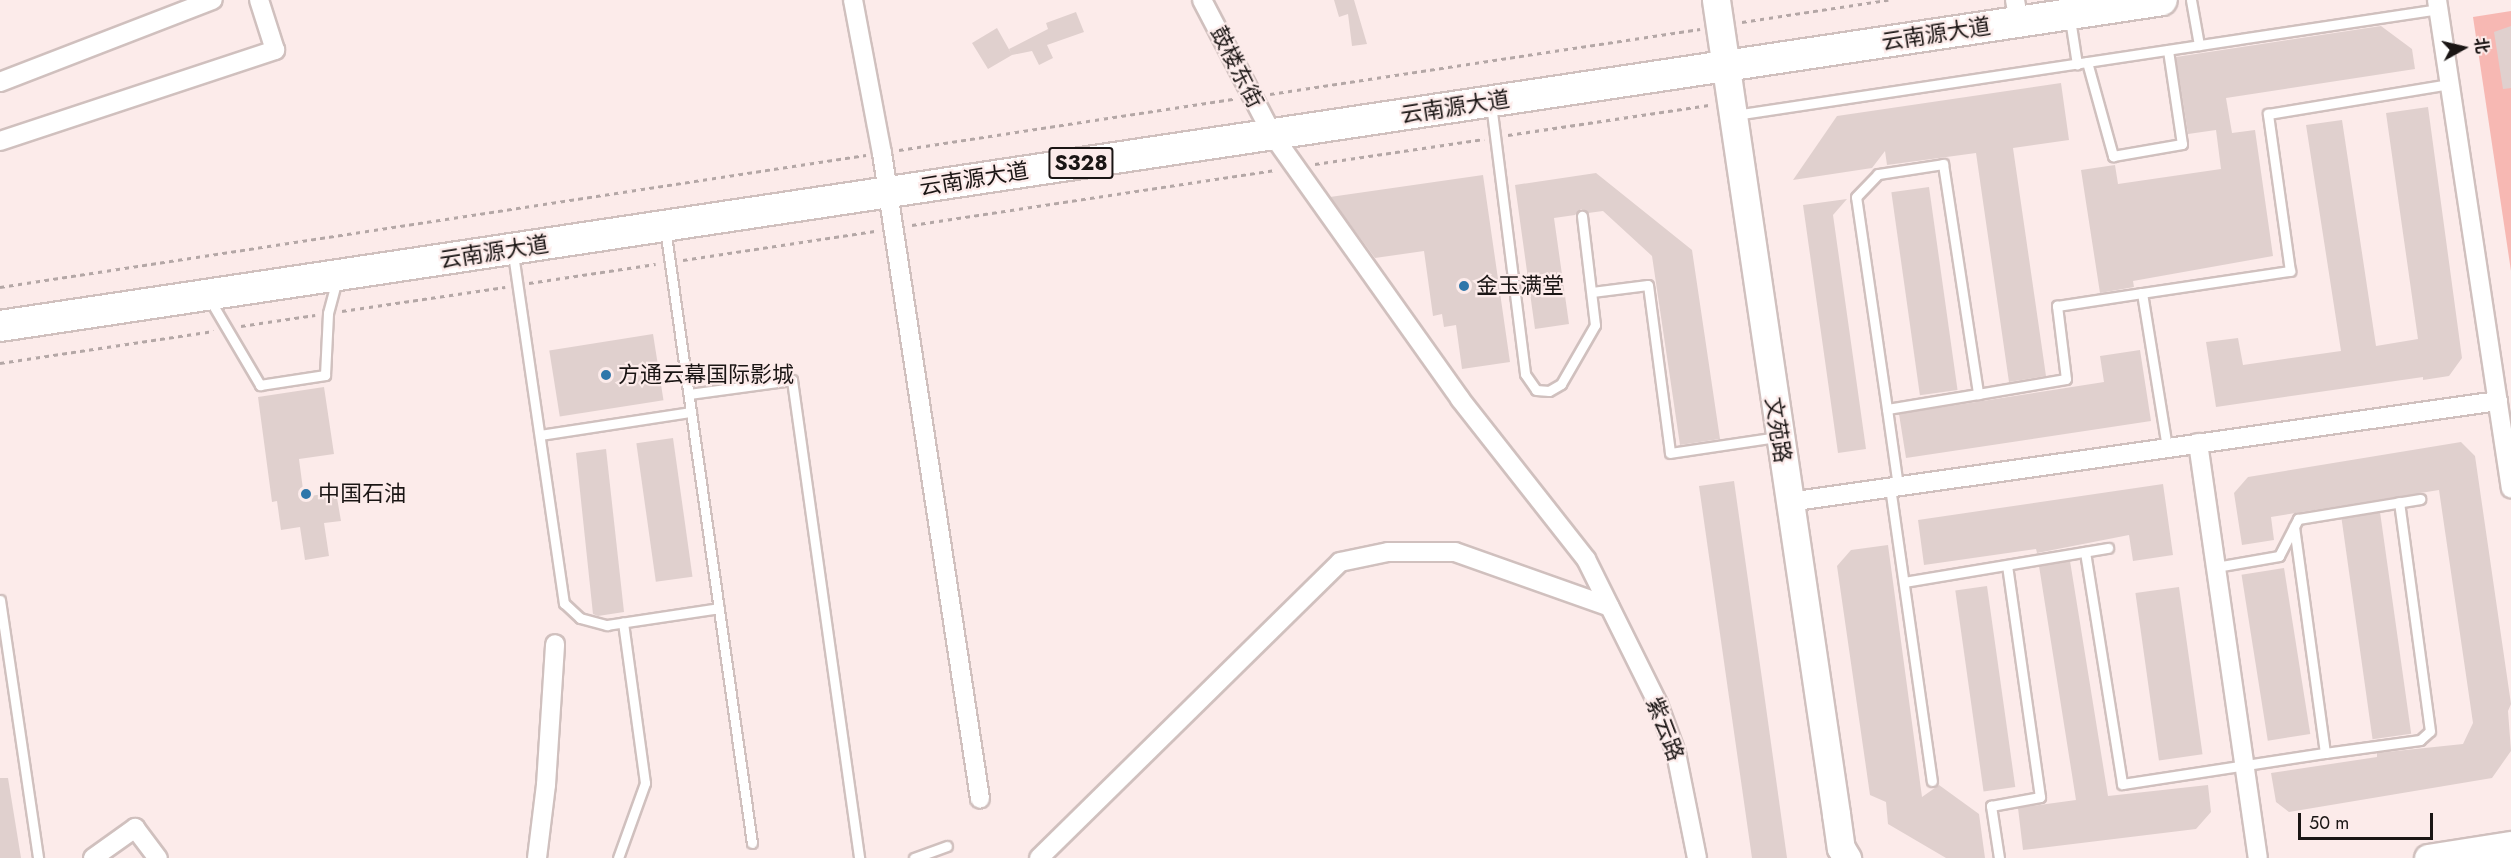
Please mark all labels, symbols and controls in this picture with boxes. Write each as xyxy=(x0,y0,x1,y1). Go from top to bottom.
street label: 云南源大道 xyxy=(1880,12,1992,56)
north arrow xyxy=(2433,18,2493,78)
street label: 鼓楼东街 xyxy=(1205,22,1269,112)
text: 北 xyxy=(2469,36,2494,55)
street label: 云南源大道 xyxy=(1399,85,1511,129)
road number: S328 xyxy=(1048,145,1114,181)
street label: 云南源大道 xyxy=(918,157,1030,201)
street label: 云南源大道 xyxy=(438,230,550,274)
place label: 金玉满堂 xyxy=(1476,273,1564,299)
marker: 金玉满堂 xyxy=(1457,279,1471,293)
place label: 方通云幕国际影城 xyxy=(618,362,794,388)
marker: 方通云幕国际影城 xyxy=(599,368,613,382)
street label: 文苑路 xyxy=(1760,395,1796,465)
place label: 中国石油 xyxy=(318,481,406,507)
marker: 中国石油 xyxy=(299,487,313,501)
street label: 紫云路 xyxy=(1641,693,1689,765)
scale bar xyxy=(2301,801,2436,839)
text: 50 m xyxy=(2309,810,2349,836)

